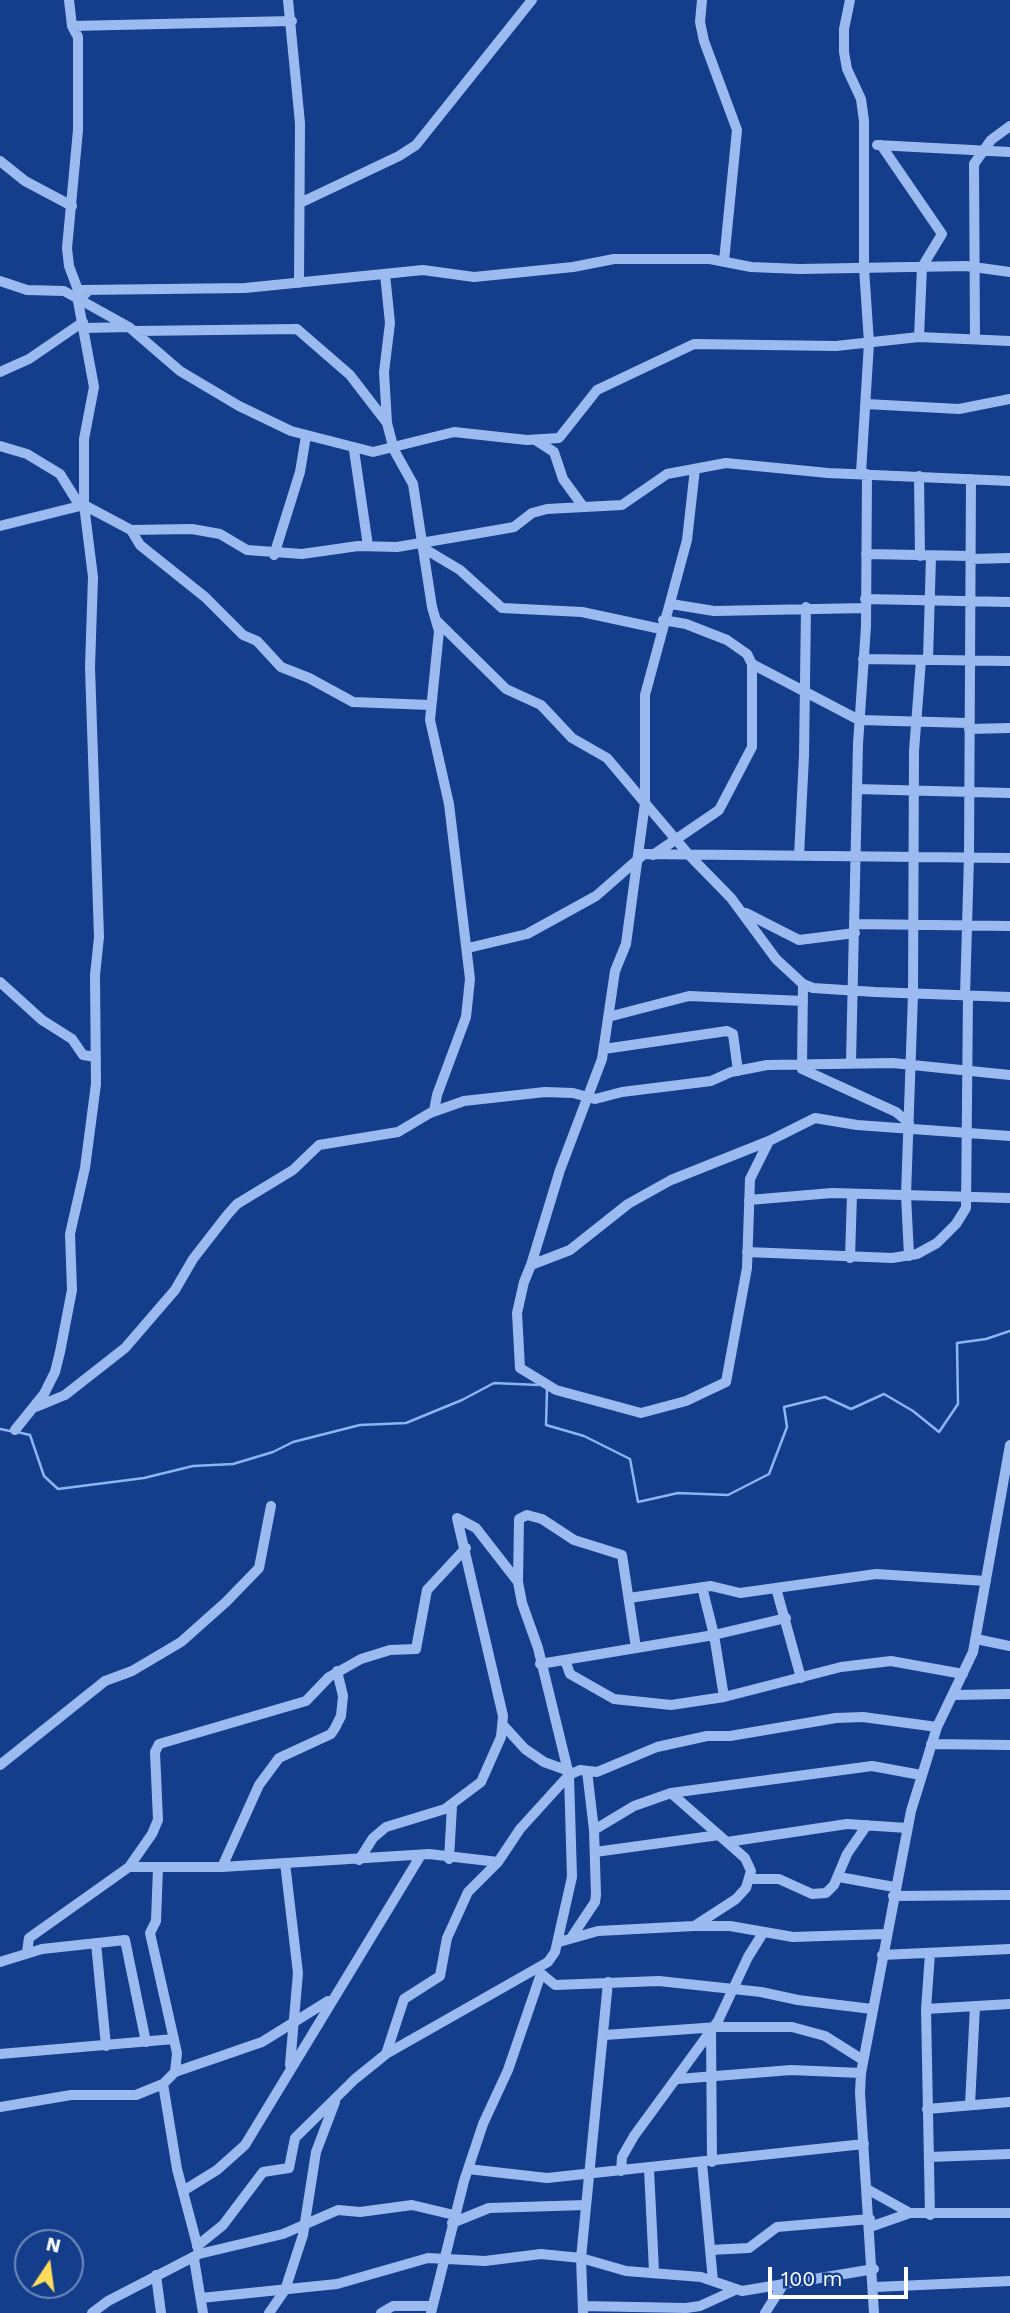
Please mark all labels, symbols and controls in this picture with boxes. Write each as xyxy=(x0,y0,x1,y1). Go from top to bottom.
north arrow xyxy=(14,2229,84,2299)
text: N xyxy=(44,2232,63,2258)
scale bar xyxy=(772,2254,912,2298)
text: 100 m xyxy=(781,2266,843,2291)

